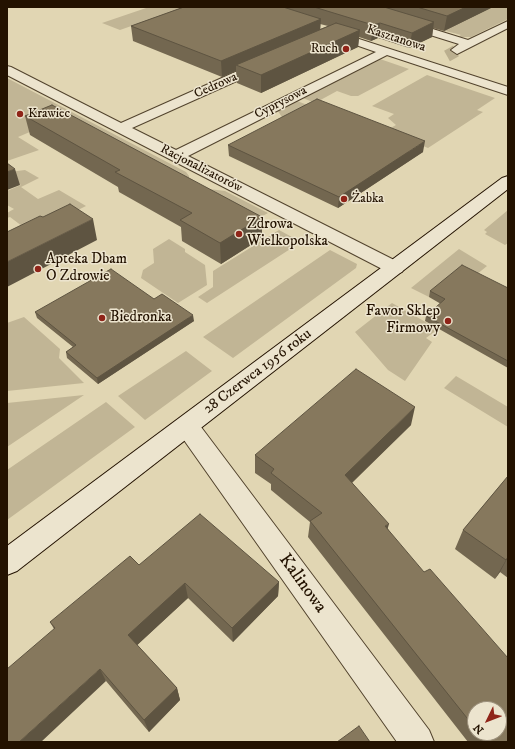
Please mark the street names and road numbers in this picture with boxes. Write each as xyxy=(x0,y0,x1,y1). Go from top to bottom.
street label: Kasztanowa xyxy=(364,22,428,56)
street label: Cedrowa xyxy=(192,70,240,102)
street label: Cyprysowa xyxy=(252,83,310,123)
street label: Racjonalizatorów xyxy=(157,142,245,196)
street label: 28 Czerwca 1956 roku xyxy=(200,325,316,419)
street label: Kalinowa xyxy=(273,550,331,618)

